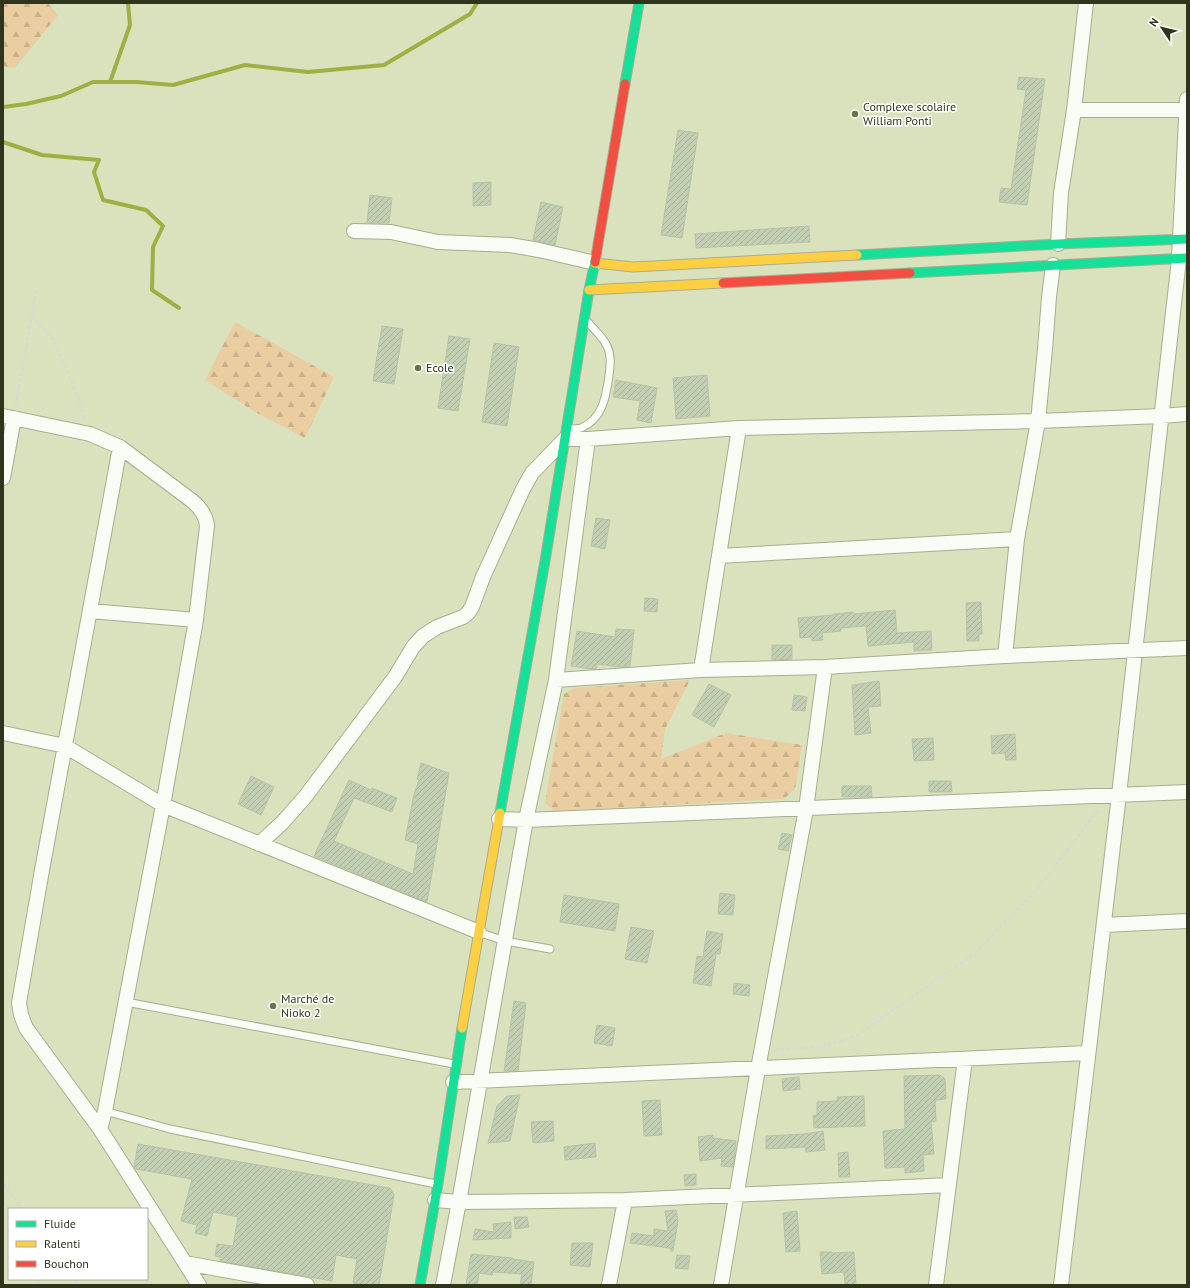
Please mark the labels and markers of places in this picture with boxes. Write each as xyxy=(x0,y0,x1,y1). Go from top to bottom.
place label: Complexe scolaire William Ponti xyxy=(863,99,956,128)
marker: Complexe scolaire William Ponti xyxy=(850,109,860,119)
place label: Ecole xyxy=(426,360,454,375)
marker: Ecole xyxy=(413,363,423,373)
place label: Marché de Nioko 2 xyxy=(281,991,334,1020)
marker: Marché de Nioko 2 xyxy=(268,1001,278,1011)

